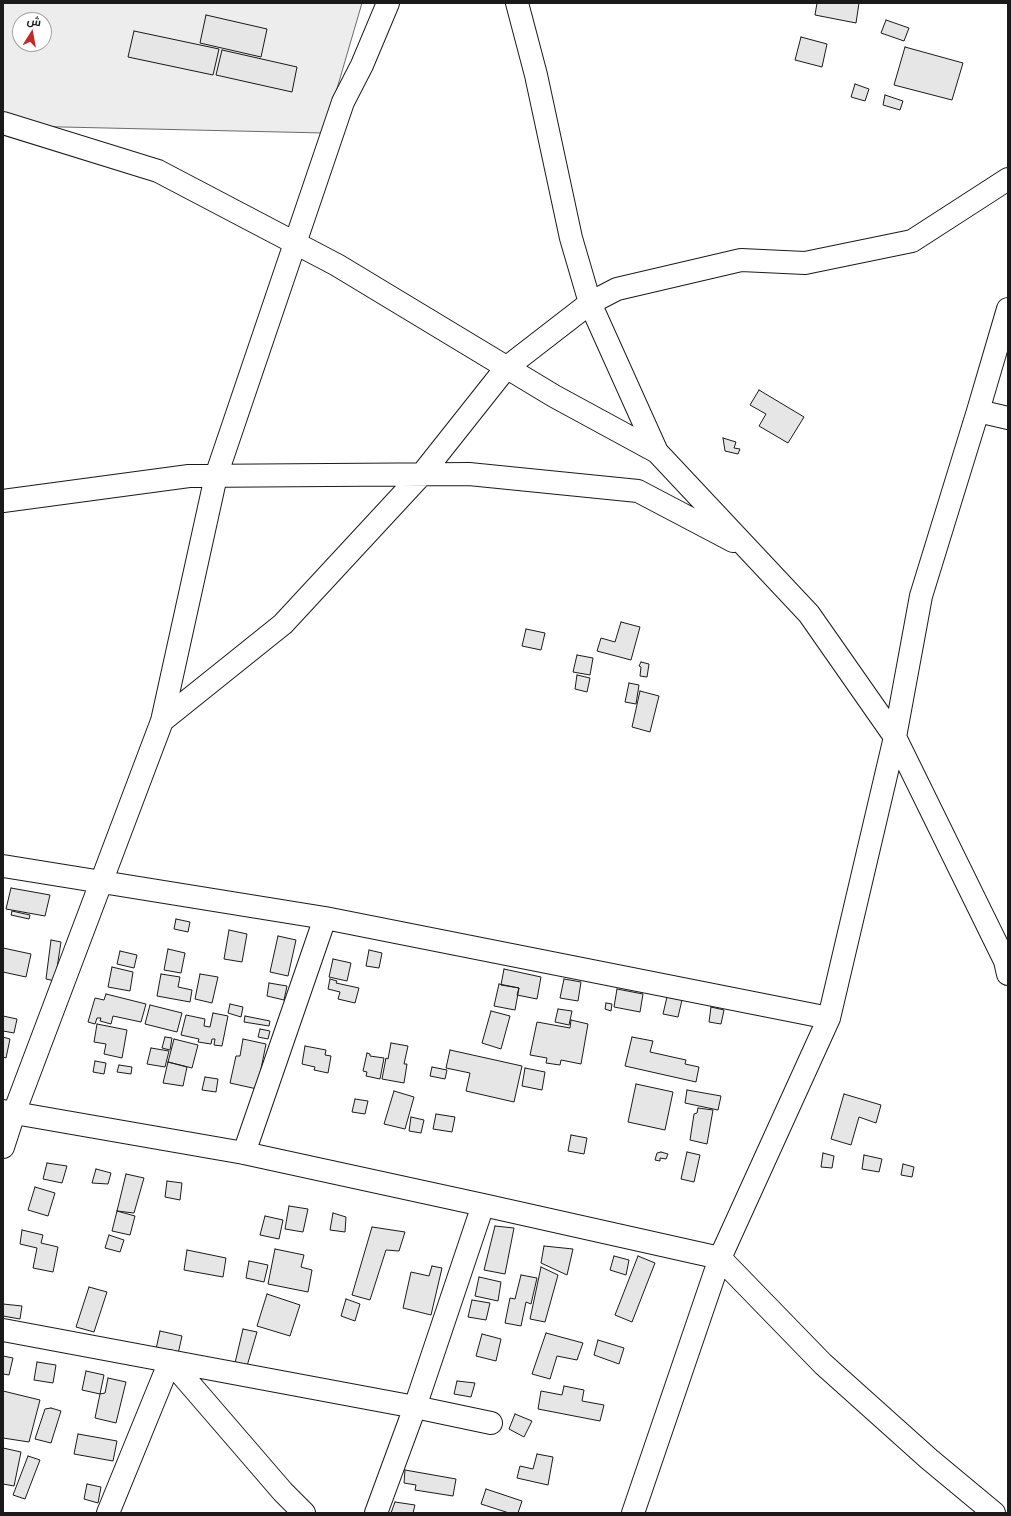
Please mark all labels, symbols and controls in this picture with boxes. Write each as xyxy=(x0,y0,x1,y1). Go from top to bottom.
north arrow xyxy=(12,12,52,52)
text: ش xyxy=(26,12,43,29)

